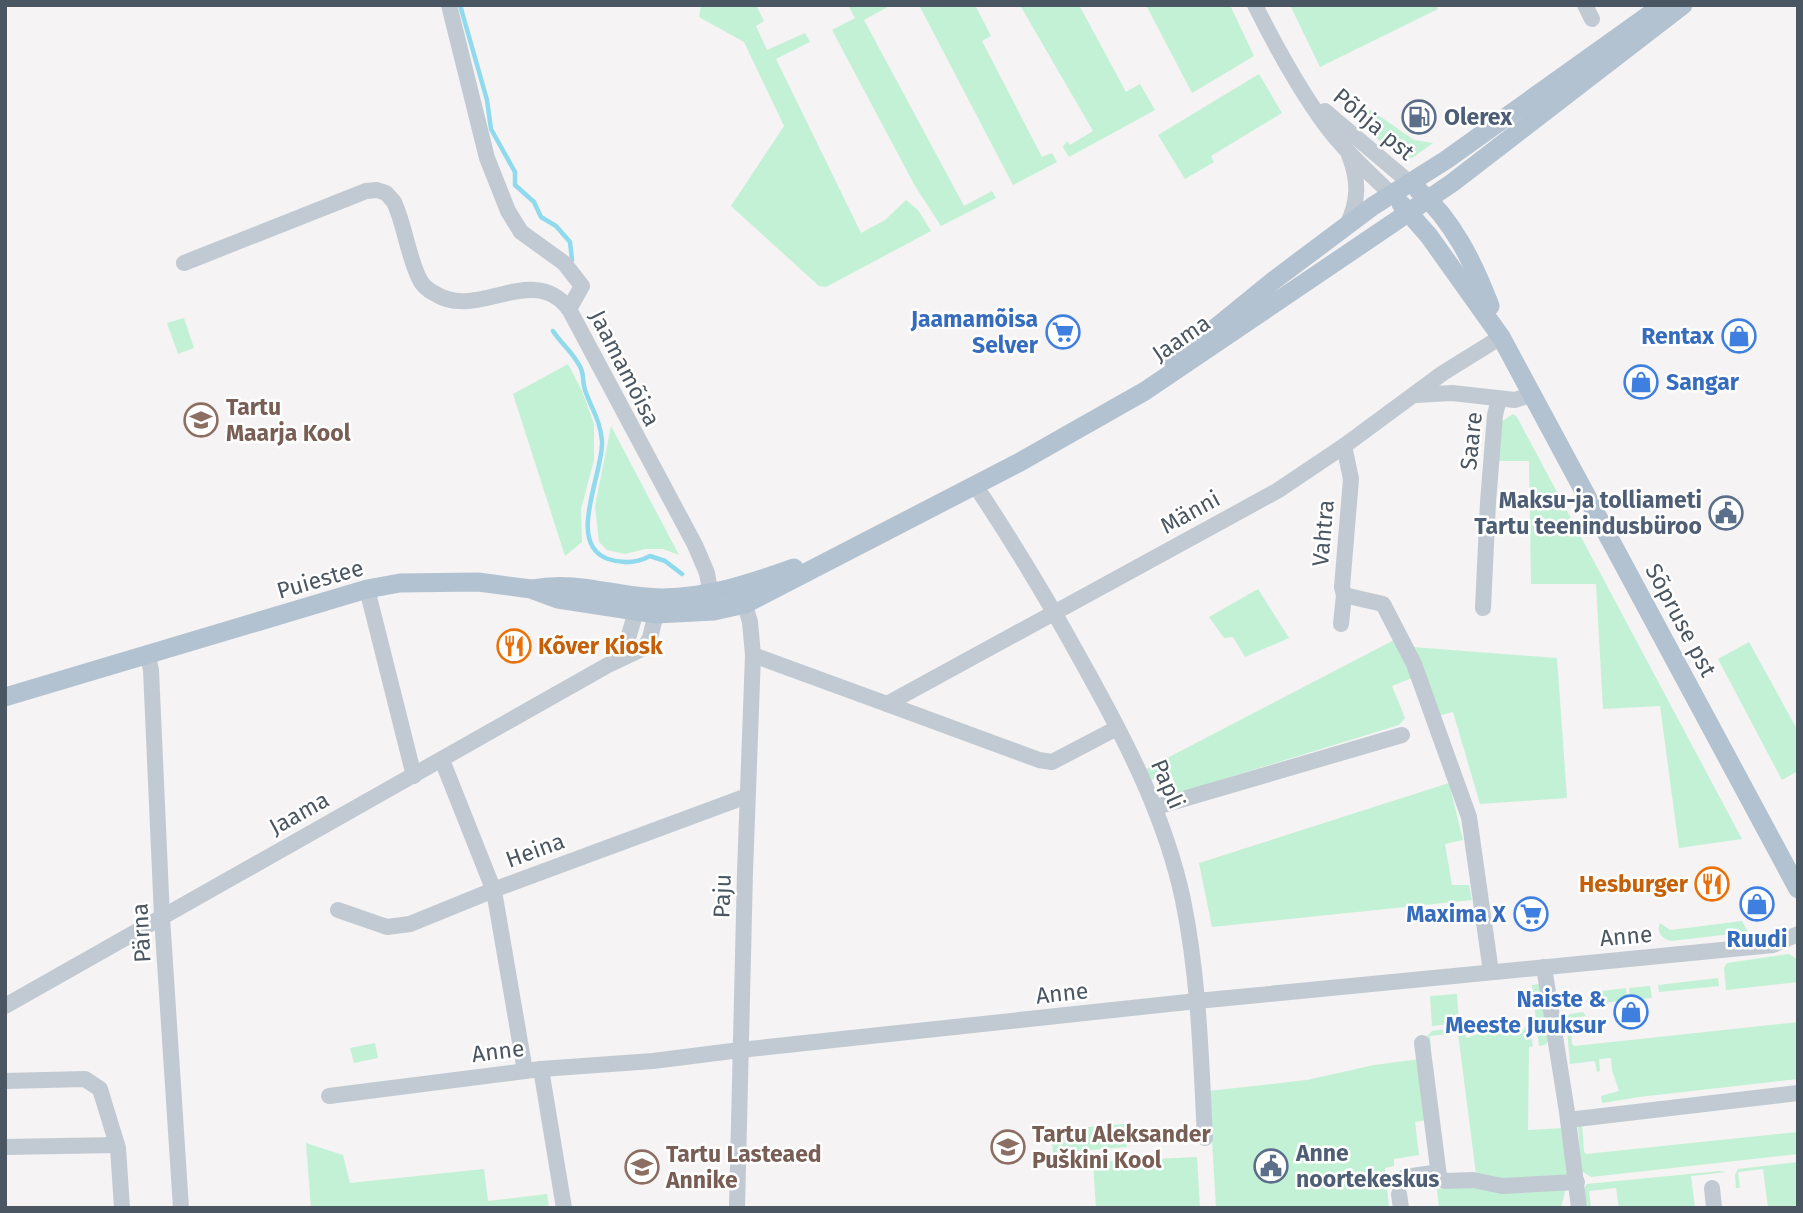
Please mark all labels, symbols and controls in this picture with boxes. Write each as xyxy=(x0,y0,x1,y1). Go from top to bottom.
street label: Põhja pst xyxy=(1328,82,1421,166)
fuel station icon: Olerex xyxy=(1400,98,1438,136)
place label: Olerex xyxy=(1444,103,1512,131)
street label: Jaamamõisa xyxy=(584,305,666,431)
place label: Jaamamõisa Selver xyxy=(910,305,1039,359)
street label: Jaama xyxy=(1147,308,1215,368)
supermarket icon: Jaamamõisa Selver xyxy=(1044,313,1082,351)
shop icon: Rentax xyxy=(1720,317,1758,355)
place label: Rentax xyxy=(1641,322,1714,350)
shop icon: Sangar xyxy=(1622,363,1660,401)
place label: Sangar xyxy=(1666,368,1740,396)
place label: Tartu Maarja Kool xyxy=(226,393,351,447)
school or university icon: Tartu Maarja Kool xyxy=(182,401,220,439)
street label: Saare xyxy=(1454,411,1488,471)
street label: Männi xyxy=(1155,484,1225,540)
place label: Maksu-ja tolliameti Tartu teenindusbüroo xyxy=(1474,486,1702,540)
public building icon: Maksu-ja tolliameti Tartu teenindusbüroo xyxy=(1707,494,1745,532)
street label: Vahtra xyxy=(1306,499,1340,567)
street label: Puiestee xyxy=(273,553,367,605)
street label: Sõpruse pst xyxy=(1640,559,1723,682)
restaurant icon: Kõver Kiosk xyxy=(495,627,533,665)
place label: Kõver Kiosk xyxy=(538,632,663,660)
street label: Papli xyxy=(1145,755,1191,813)
street label: Jaama xyxy=(264,785,334,841)
street label: Heina xyxy=(502,826,568,874)
restaurant icon: Hesburger xyxy=(1693,865,1731,903)
place label: Hesburger xyxy=(1579,870,1689,898)
street label: Paju xyxy=(707,873,737,919)
shop icon: Ruudi xyxy=(1738,885,1776,923)
supermarket icon: Maxima X xyxy=(1512,895,1550,933)
place label: Maxima X xyxy=(1406,900,1507,928)
street label: Pärna xyxy=(125,903,157,963)
street label: Anne xyxy=(1599,920,1653,952)
place label: Ruudi xyxy=(1727,925,1787,953)
street label: Anne xyxy=(1034,976,1090,1010)
place label: Naiste & Meeste Juuksur xyxy=(1445,985,1607,1039)
shop icon: Naiste & Meeste Juuksur xyxy=(1612,993,1650,1031)
street label: Anne xyxy=(470,1034,526,1068)
place label: Tartu Aleksander Puškini Kool xyxy=(1032,1120,1211,1174)
school or university icon: Tartu Aleksander Puškini Kool xyxy=(989,1128,1027,1166)
place label: Anne noortekeskus xyxy=(1295,1139,1439,1193)
place label: Tartu Lasteaed Annike xyxy=(665,1140,822,1194)
public building icon: Anne noortekeskus xyxy=(1252,1147,1290,1185)
school or university icon: Tartu Lasteaed Annike xyxy=(623,1148,661,1186)

